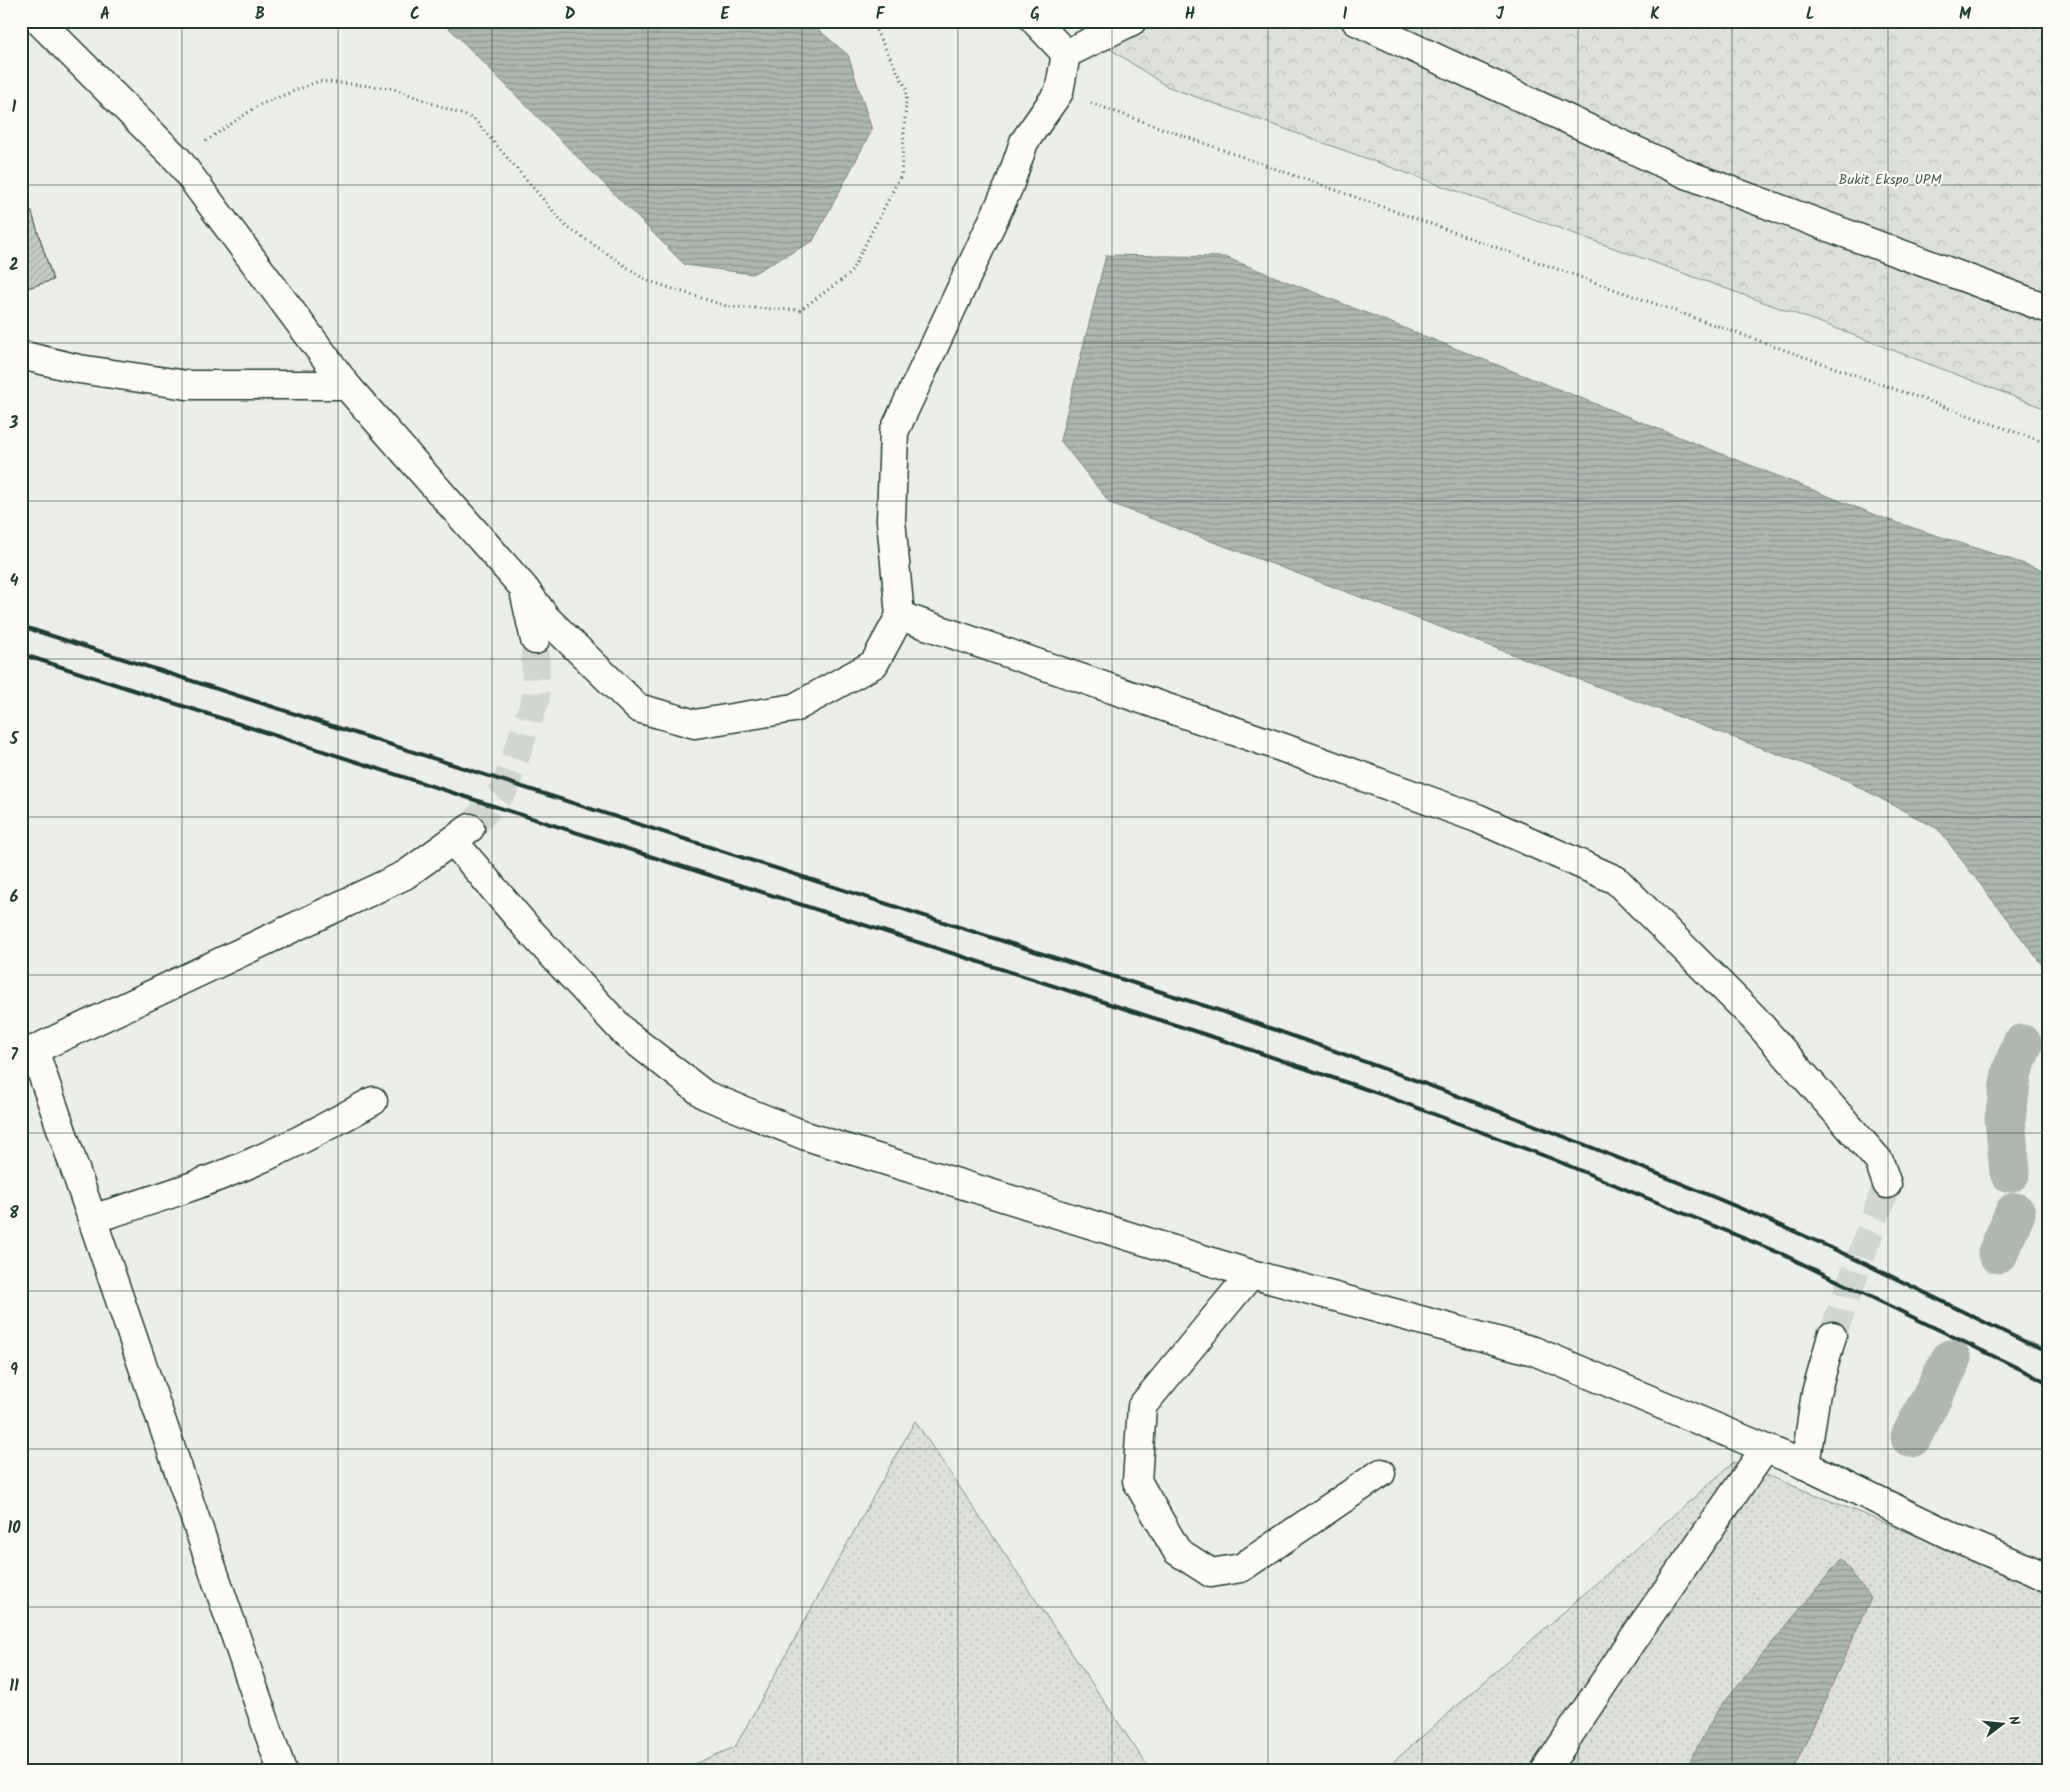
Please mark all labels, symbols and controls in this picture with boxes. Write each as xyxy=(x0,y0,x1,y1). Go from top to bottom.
text: A xyxy=(100,2,110,27)
text: B xyxy=(255,2,265,27)
text: C xyxy=(410,2,420,27)
text: D xyxy=(565,2,576,27)
text: E xyxy=(721,2,731,27)
text: F xyxy=(876,2,886,27)
text: G xyxy=(1030,2,1040,27)
text: H xyxy=(1185,2,1195,27)
text: I xyxy=(1343,2,1348,27)
text: J xyxy=(1496,2,1505,27)
text: K xyxy=(1650,2,1660,27)
text: L xyxy=(1806,2,1814,27)
text: M xyxy=(1959,2,1972,27)
text: 1 xyxy=(12,95,17,120)
park label: Bukit Ekspo UPM xyxy=(1839,169,1941,191)
text: 2 xyxy=(9,253,19,278)
text: 3 xyxy=(9,411,19,436)
text: 4 xyxy=(10,569,19,594)
text: 5 xyxy=(9,727,20,752)
text: 6 xyxy=(10,885,19,910)
text: 7 xyxy=(10,1043,18,1068)
text: 8 xyxy=(9,1201,19,1226)
text: 9 xyxy=(10,1358,18,1383)
text: 10 xyxy=(7,1516,21,1541)
text: 11 xyxy=(9,1674,19,1699)
north arrow xyxy=(1978,1700,2028,1750)
text: N xyxy=(2002,1713,2025,1728)

